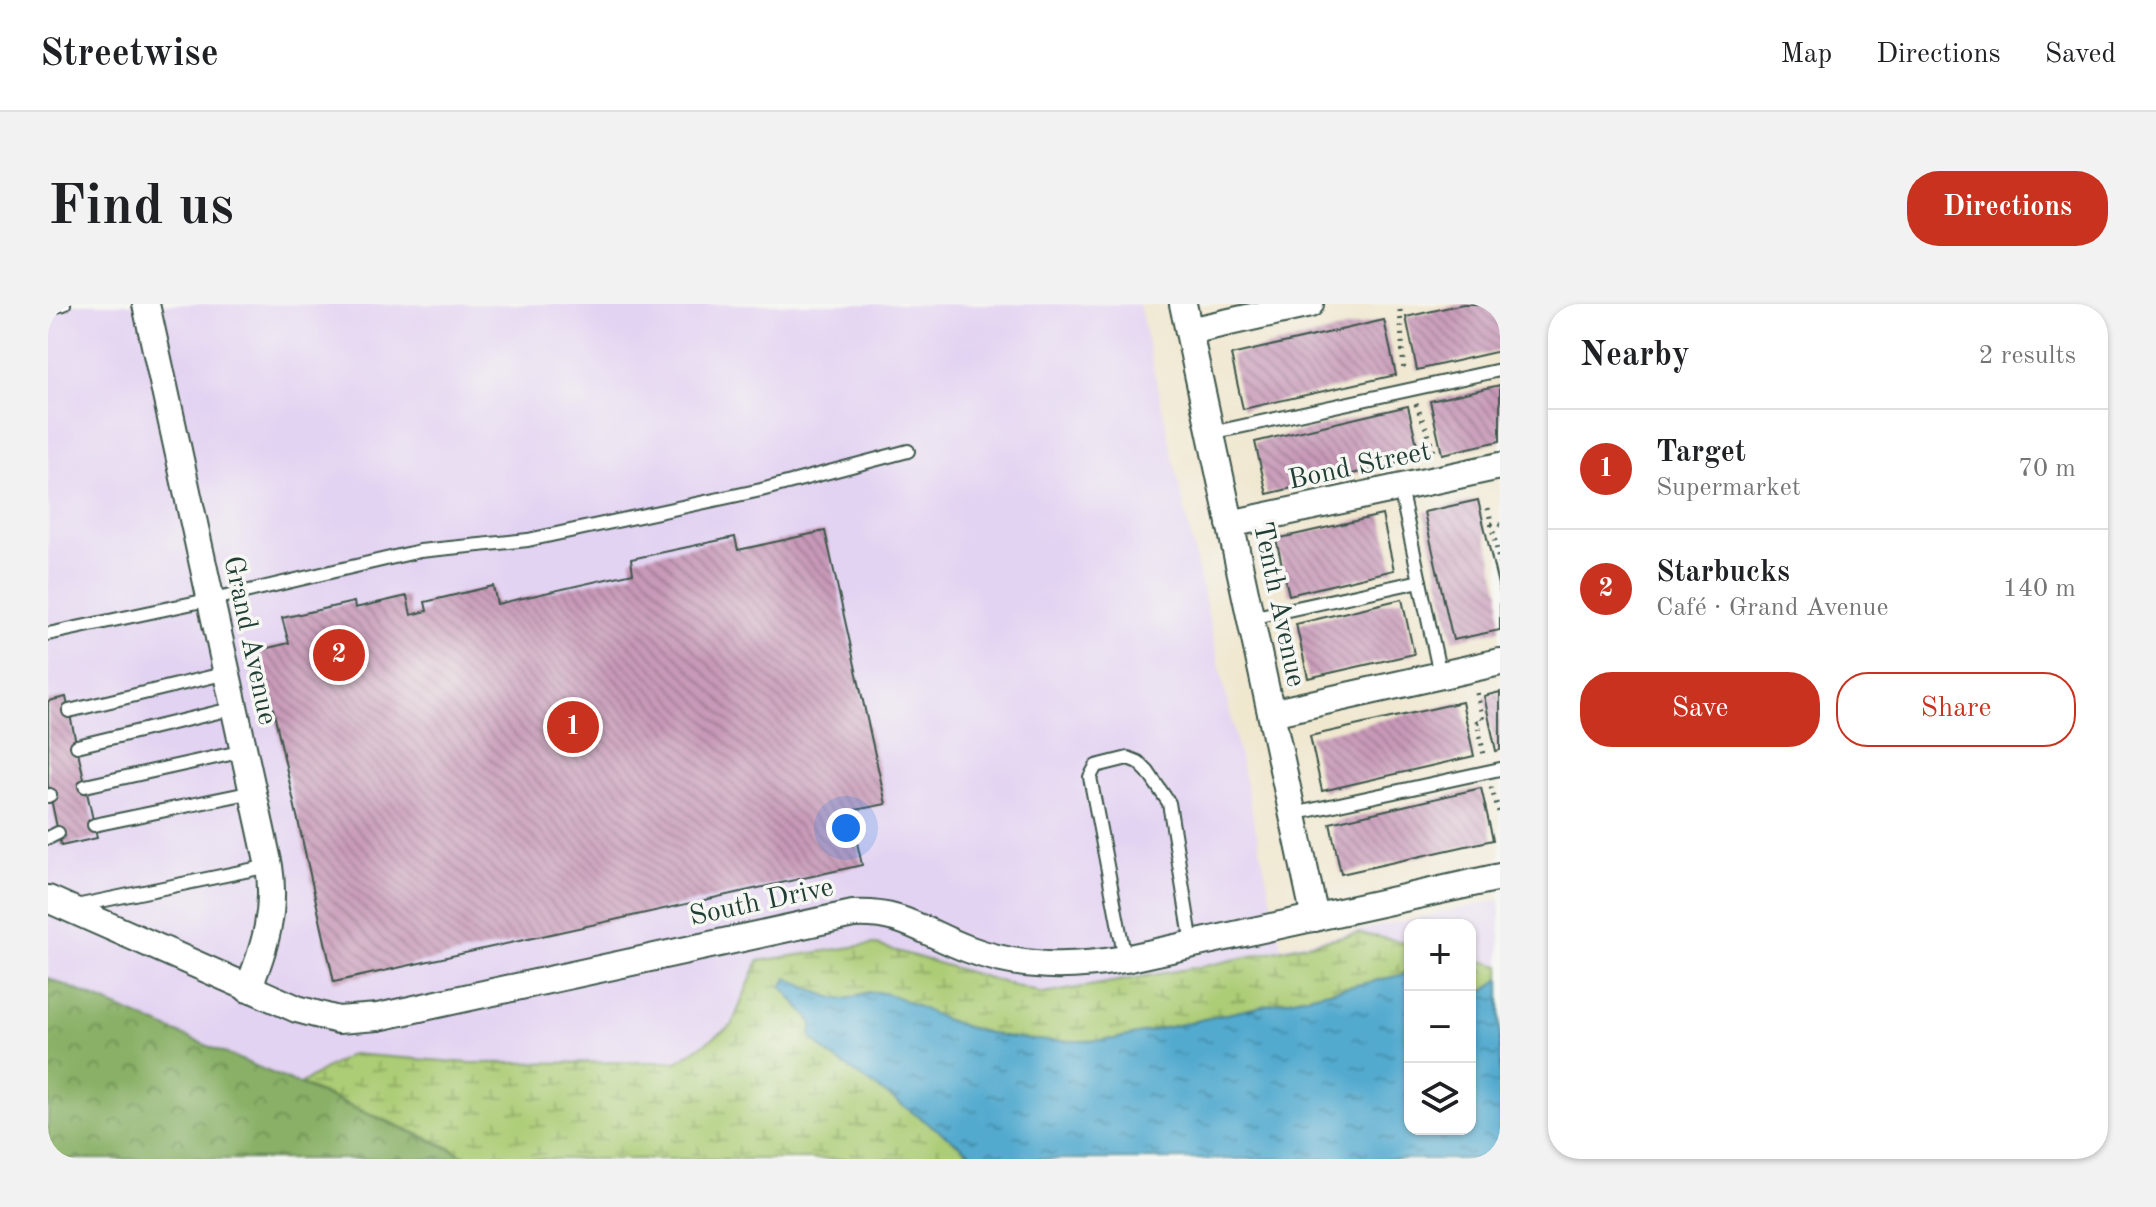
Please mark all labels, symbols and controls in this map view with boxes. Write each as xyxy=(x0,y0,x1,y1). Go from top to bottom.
text: Streetwise xyxy=(40,36,219,74)
text: Map xyxy=(1780,41,1832,69)
text: Directions xyxy=(1876,41,2001,69)
text: Saved xyxy=(2045,41,2116,69)
button: Directions xyxy=(1907,171,2108,246)
text: Find us xyxy=(48,180,234,236)
text: Nearby xyxy=(1580,339,1690,373)
text: 2 results xyxy=(1978,343,2076,369)
street label: Bond Street xyxy=(1286,438,1433,496)
text: Target xyxy=(1656,438,1746,468)
text: 1 xyxy=(1598,456,1614,482)
text: 70 m xyxy=(2018,456,2076,482)
text: Supermarket xyxy=(1656,475,1801,501)
street label: Tenth Avenue xyxy=(1247,520,1309,690)
street label: Grand Avenue xyxy=(217,554,281,728)
text: Starbucks xyxy=(1656,558,1790,588)
text: 2 xyxy=(1598,576,1614,602)
text: 140 m xyxy=(2003,576,2076,602)
text: Café · Grand Avenue xyxy=(1656,595,1888,621)
pin: 2 xyxy=(313,625,365,685)
button: Save xyxy=(1580,672,1820,747)
button: Share xyxy=(1836,672,2076,747)
pin: 1 xyxy=(547,697,599,757)
your location xyxy=(826,808,866,848)
street label: South Drive xyxy=(687,874,836,932)
map controls xyxy=(1404,919,1476,1135)
button: + xyxy=(1404,919,1476,991)
button: − xyxy=(1404,991,1476,1063)
button: layers xyxy=(1404,1063,1476,1135)

